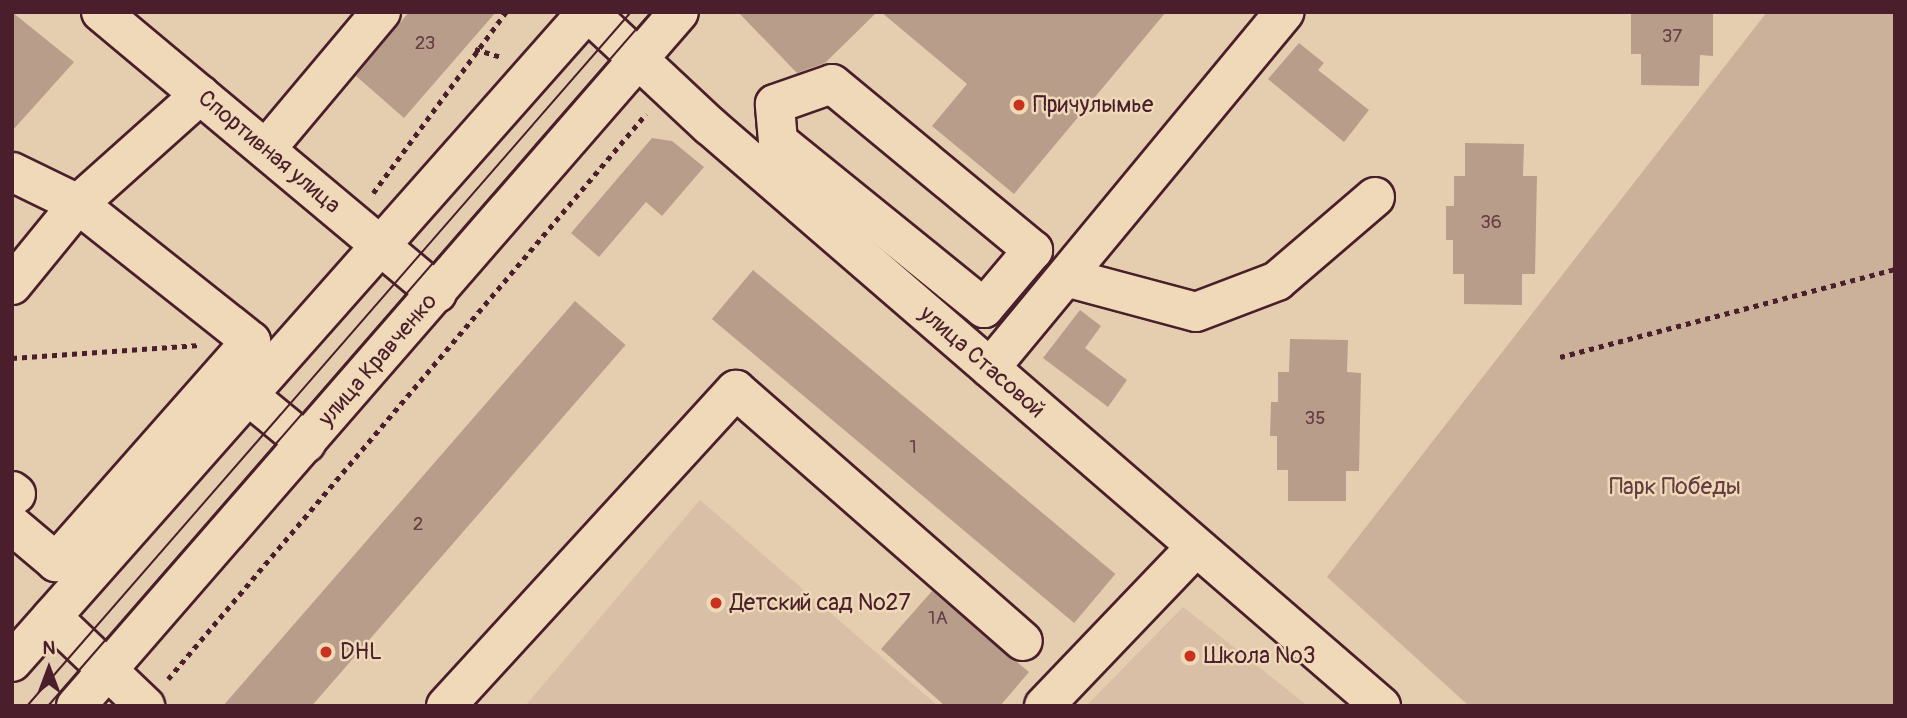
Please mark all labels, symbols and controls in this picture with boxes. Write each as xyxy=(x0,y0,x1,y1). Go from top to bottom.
house number: 37 xyxy=(1662,26,1682,48)
house number: 23 xyxy=(415,33,435,55)
street label: Спортивная улица xyxy=(192,84,346,220)
place label: Причулымье xyxy=(1033,91,1153,119)
marker: Причулымье xyxy=(1011,97,1027,113)
house number: 36 xyxy=(1480,212,1502,234)
street label: улица Кравченко xyxy=(313,288,443,432)
street label: улица Стасовой xyxy=(914,300,1050,424)
house number: 35 xyxy=(1305,408,1325,430)
house number: 1 xyxy=(909,437,917,459)
park label: Парк Победы xyxy=(1609,473,1741,501)
house number: 2 xyxy=(413,514,423,536)
place label: Детский сад №27 xyxy=(730,589,911,617)
marker: Детский сад №27 xyxy=(708,595,724,611)
house number: 1А xyxy=(928,608,948,630)
north arrow xyxy=(14,634,84,704)
text: N xyxy=(43,636,55,660)
place label: DHL xyxy=(340,638,382,666)
place label: Школа №3 xyxy=(1204,642,1316,670)
marker: DHL xyxy=(318,644,334,660)
marker: Школа №3 xyxy=(1182,648,1198,664)

